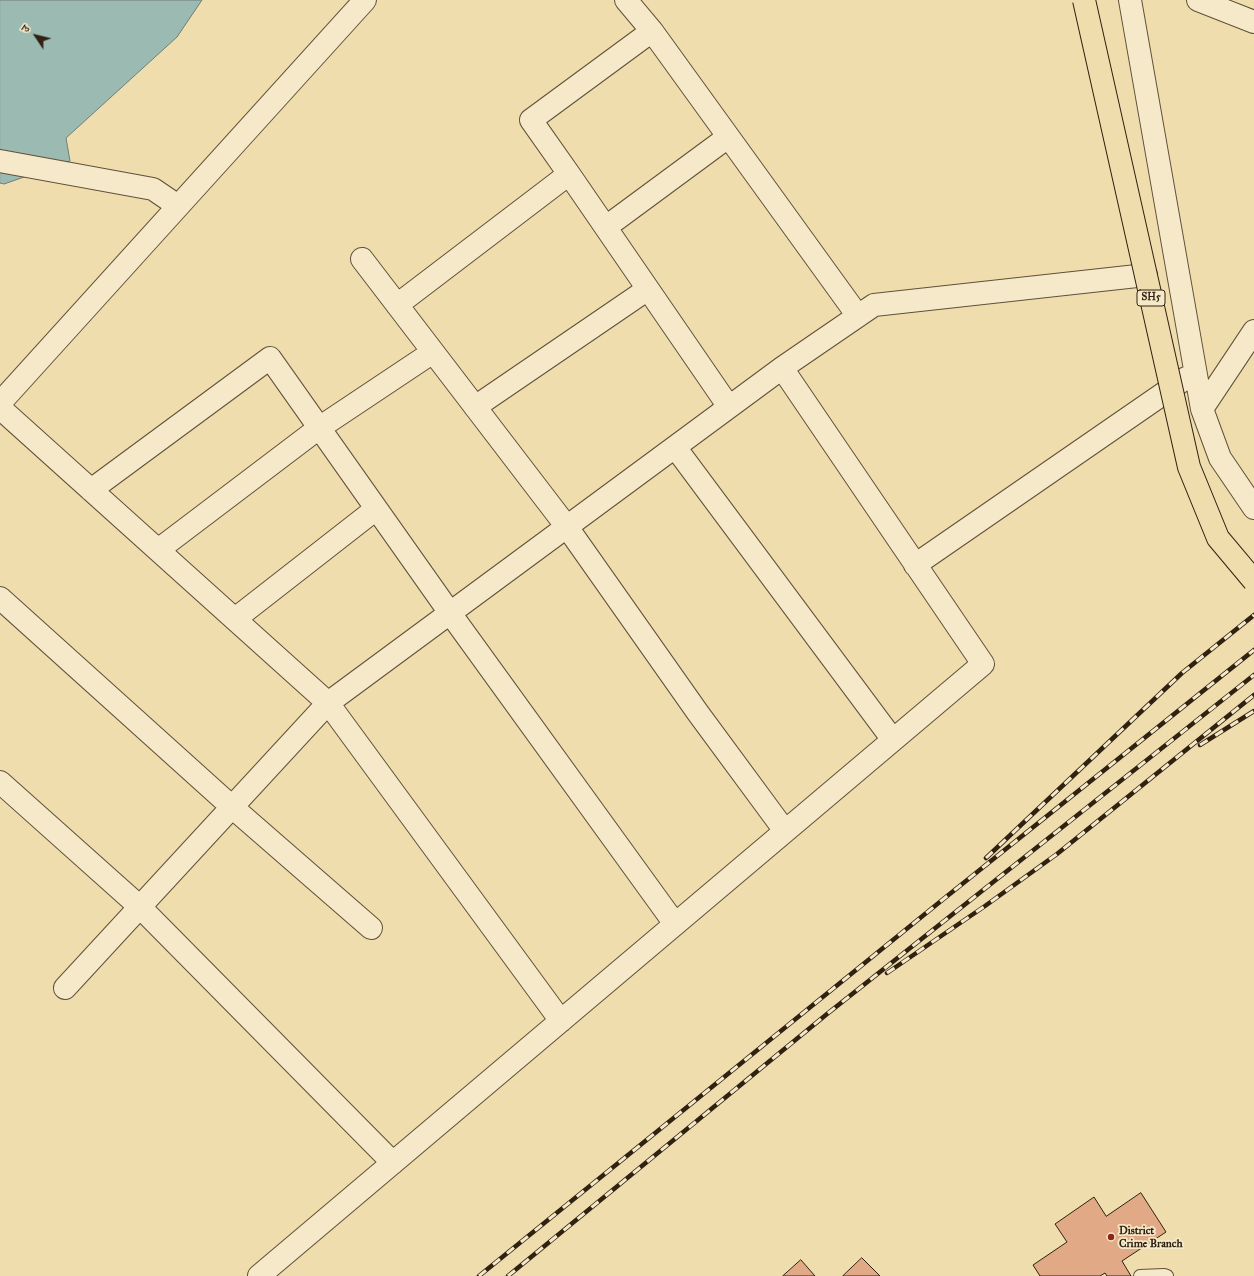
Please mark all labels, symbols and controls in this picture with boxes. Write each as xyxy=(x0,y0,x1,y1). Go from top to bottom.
north arrow xyxy=(16,16,56,56)
text: उ xyxy=(19,23,33,35)
road number: SH5 xyxy=(1137,290,1165,306)
place label: District Crime Branch xyxy=(1119,1224,1183,1250)
marker: District Crime Branch xyxy=(1106,1232,1116,1242)

